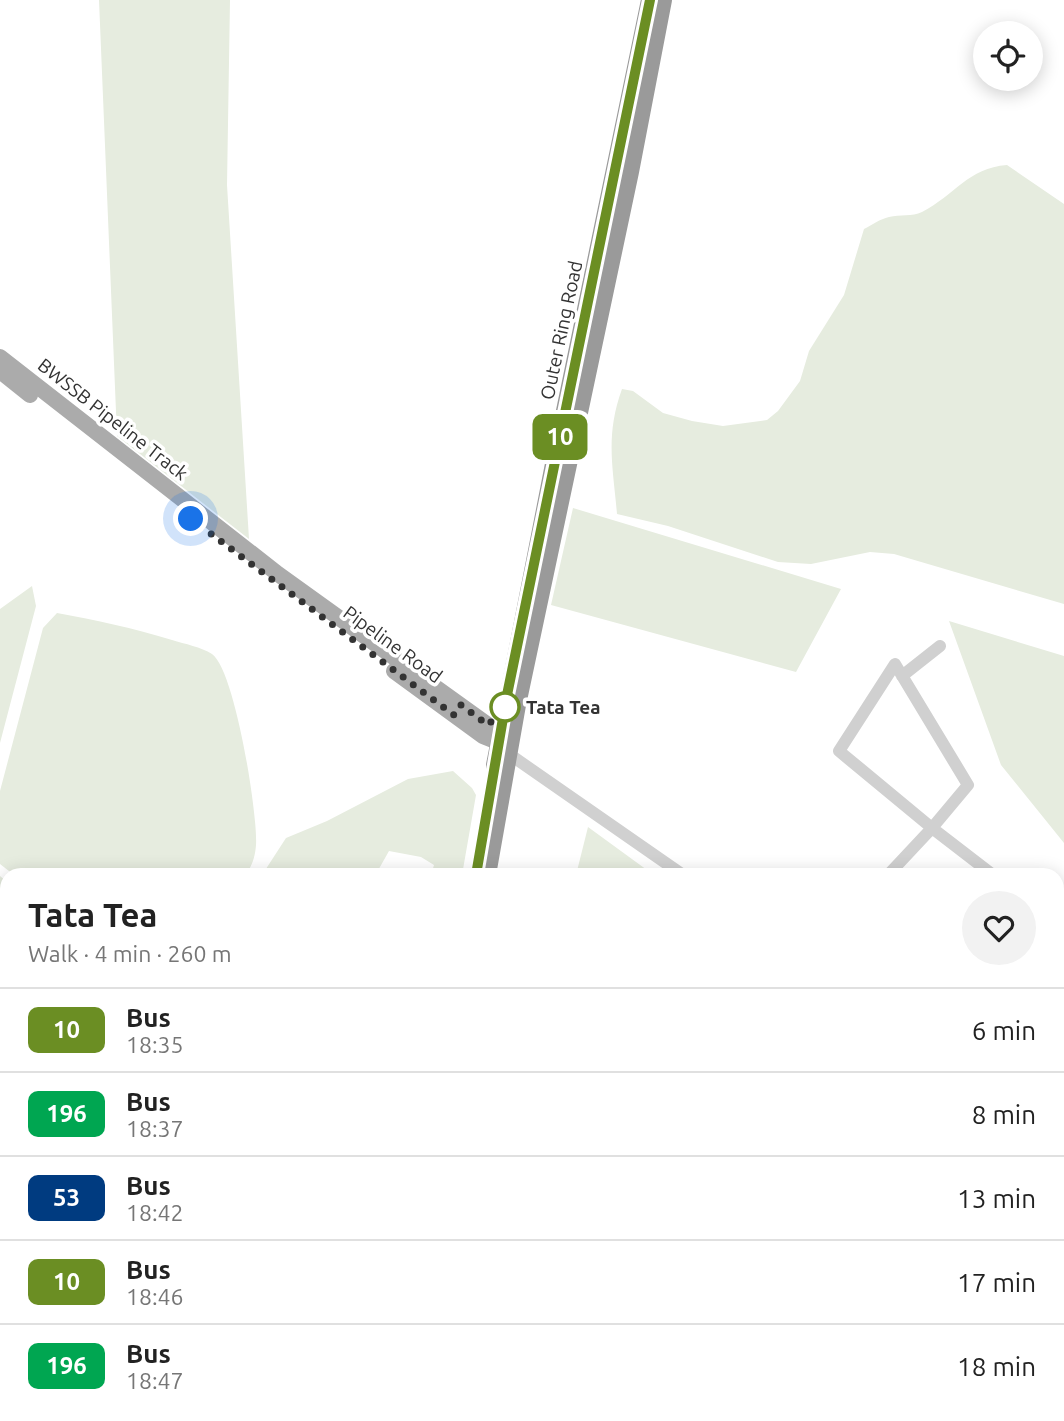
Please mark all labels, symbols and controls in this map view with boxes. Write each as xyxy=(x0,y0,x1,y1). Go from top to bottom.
map controls xyxy=(973,21,1043,91)
button: locate xyxy=(973,21,1043,91)
street label: Outer Ring Road xyxy=(536,259,586,401)
street label: BWSSB Pipeline Track xyxy=(34,354,193,485)
line badge: 10 xyxy=(528,414,592,460)
text: 10 xyxy=(546,423,574,450)
your location xyxy=(173,501,208,536)
street label: Pipeline Road xyxy=(339,601,447,687)
marker: Tata Tea xyxy=(490,692,520,722)
place label: Tata Tea xyxy=(526,696,601,718)
button: heart xyxy=(962,891,1036,965)
text: Tata Tea xyxy=(28,896,157,933)
text: Walk · 4 min · 260 m xyxy=(28,941,232,966)
text: Bus xyxy=(126,1003,171,1032)
text: 10 xyxy=(53,1016,80,1043)
text: 6 min xyxy=(972,1016,1036,1045)
text: 18:35 xyxy=(126,1032,184,1057)
text: Bus xyxy=(126,1087,171,1116)
text: 196 xyxy=(46,1100,87,1127)
text: 8 min xyxy=(972,1100,1036,1129)
text: 18:37 xyxy=(126,1116,184,1141)
text: Bus xyxy=(126,1171,171,1200)
text: 53 xyxy=(53,1184,80,1211)
text: 13 min xyxy=(957,1184,1036,1213)
text: 18:42 xyxy=(126,1200,184,1225)
text: Bus xyxy=(126,1255,171,1284)
text: 10 xyxy=(53,1268,80,1295)
text: 17 min xyxy=(957,1268,1036,1297)
text: 18:46 xyxy=(126,1284,184,1309)
text: Bus xyxy=(126,1339,171,1368)
text: 196 xyxy=(46,1352,87,1379)
text: 18 min xyxy=(957,1352,1036,1381)
text: 18:47 xyxy=(126,1368,184,1393)

